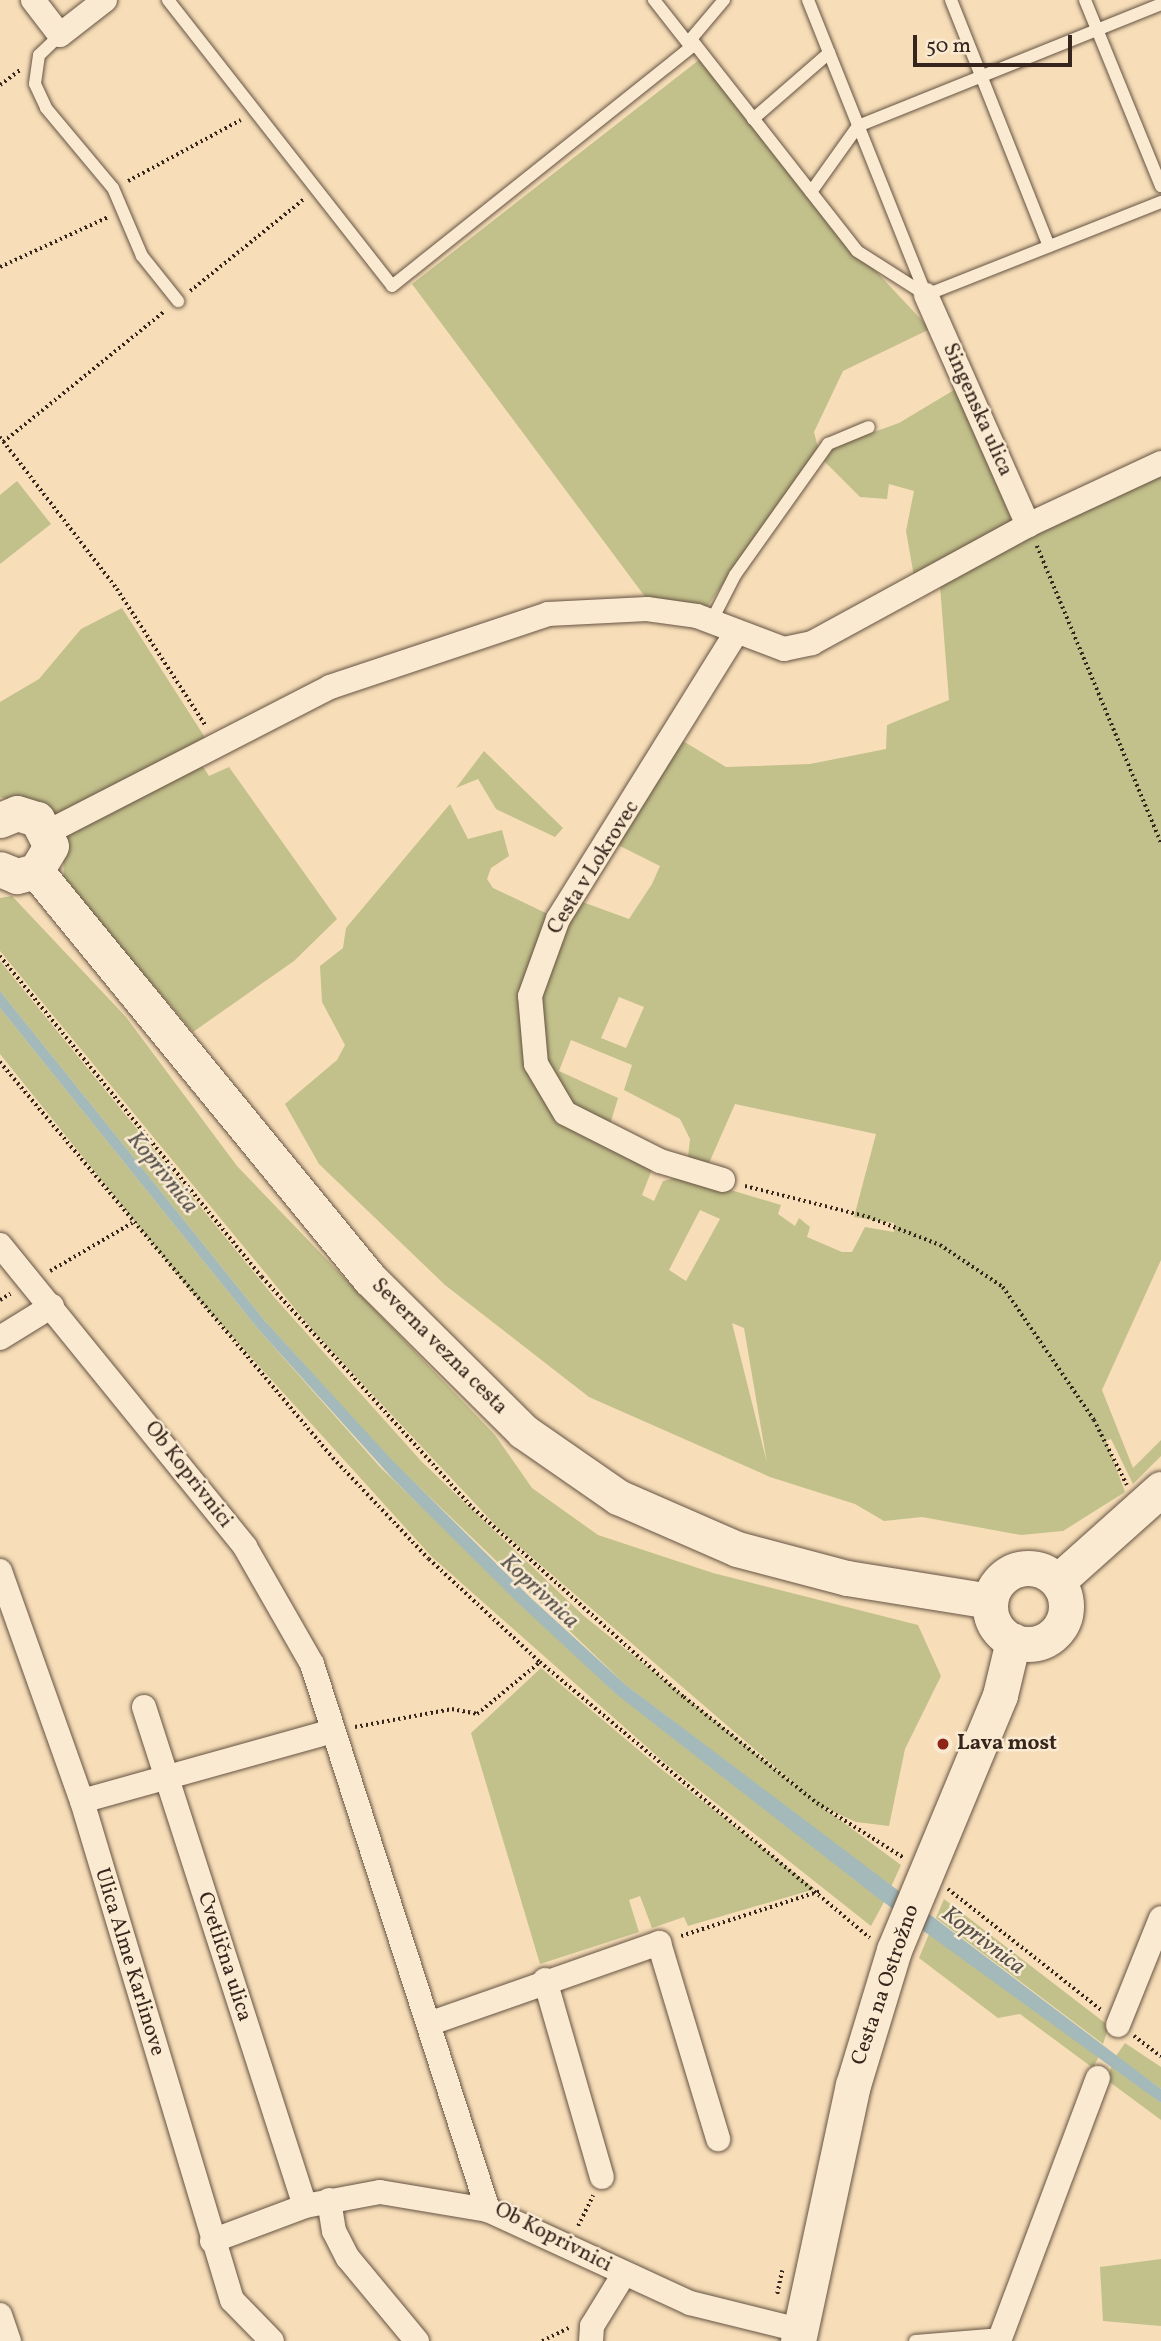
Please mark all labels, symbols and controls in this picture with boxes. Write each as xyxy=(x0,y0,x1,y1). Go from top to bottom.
scale bar xyxy=(916,21,1075,65)
text: 50 m xyxy=(926,32,971,61)
street label: Singenska ulica xyxy=(936,340,1018,480)
street label: Cesta v Lokrovec xyxy=(542,796,646,940)
water label: Koprivnica xyxy=(121,1126,203,1220)
street label: Severna vezna cesta xyxy=(365,1273,513,1421)
street label: Ob Koprivnici xyxy=(139,1417,237,1533)
water label: Koprivnica xyxy=(494,1549,584,1635)
place label: Lava most xyxy=(957,1731,1057,1757)
marker: Lava most xyxy=(935,1736,951,1752)
street label: Ulica Alme Karlinove xyxy=(88,1865,170,2059)
street label: Cvetlična ulica xyxy=(191,1889,257,2025)
water label: Koprivnica xyxy=(936,1901,1030,1981)
street label: Cesta na Ostrožno xyxy=(847,1902,925,2068)
street label: Ob Koprivnici xyxy=(490,2198,616,2278)

